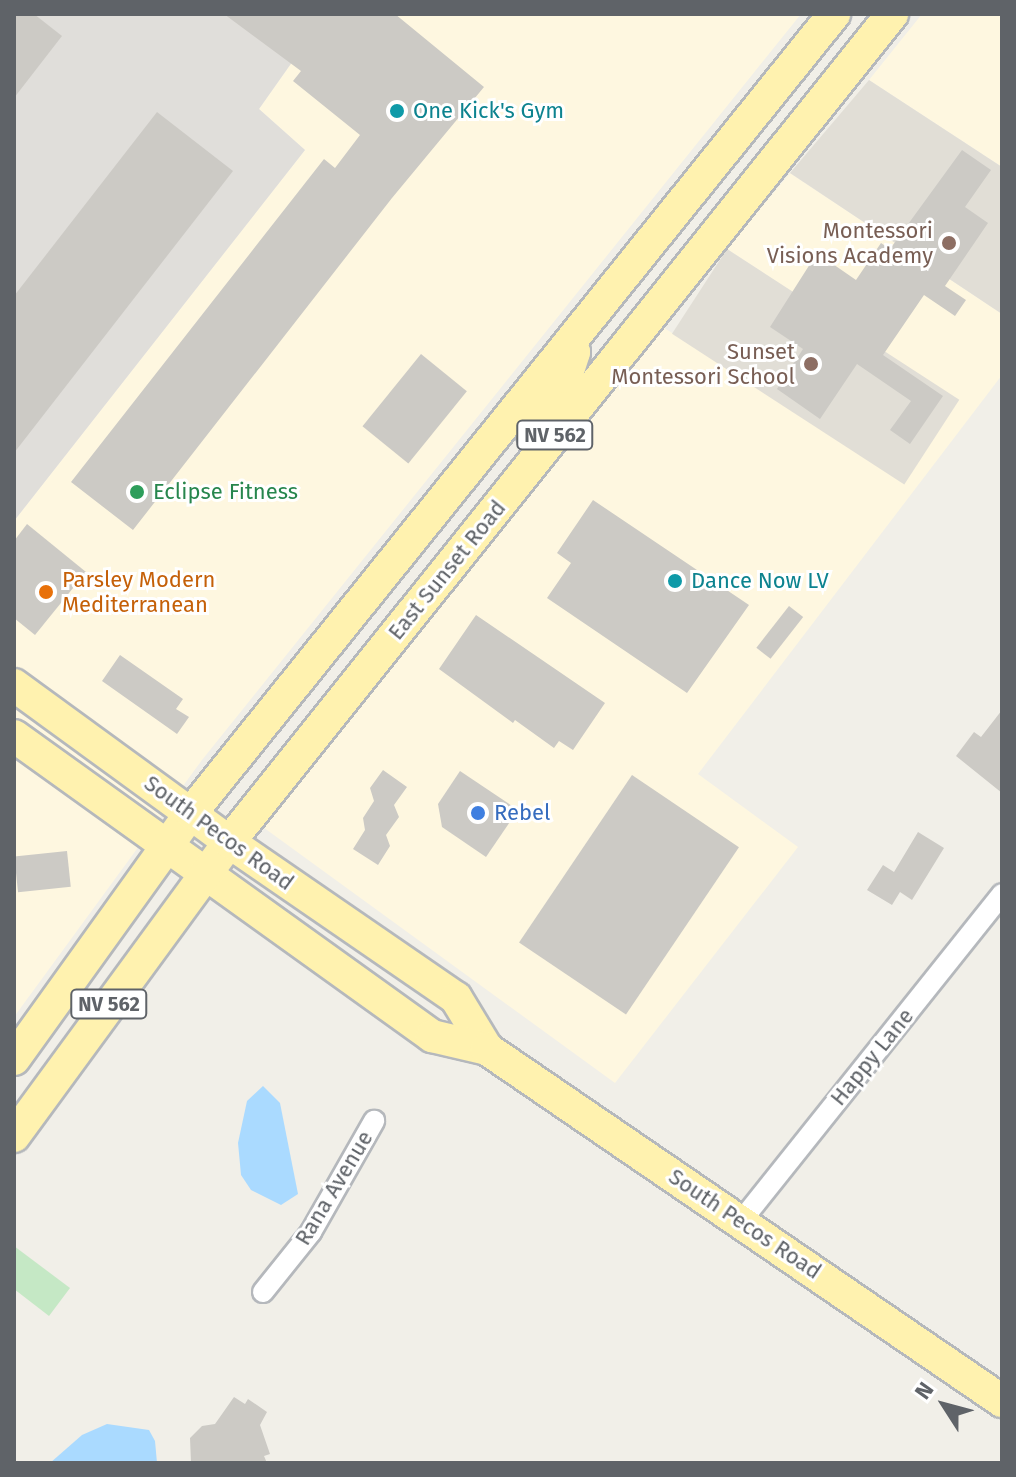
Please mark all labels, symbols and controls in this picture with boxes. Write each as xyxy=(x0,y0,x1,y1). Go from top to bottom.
place label: One Kick's Gym xyxy=(413,98,564,124)
marker: One Kick's Gym xyxy=(388,102,406,120)
place label: Montessori Visions Academy xyxy=(767,217,933,268)
marker: Montessori Visions Academy xyxy=(940,234,958,252)
place label: Sunset Montessori School xyxy=(611,338,795,390)
marker: Sunset Montessori School xyxy=(802,355,820,373)
road number: NV 562 xyxy=(515,419,595,451)
place label: Eclipse Fitness xyxy=(153,479,298,505)
marker: Eclipse Fitness xyxy=(128,483,146,501)
street label: East Sunset Road xyxy=(383,495,511,645)
place label: Parsley Modern Mediterranean xyxy=(62,566,215,618)
place label: Dance Now LV xyxy=(691,568,829,594)
marker: Dance Now LV xyxy=(666,572,684,590)
marker: Parsley Modern Mediterranean xyxy=(37,583,55,601)
street label: South Pecos Road xyxy=(139,770,299,896)
place label: Rebel xyxy=(494,800,550,826)
marker: Rebel xyxy=(469,804,487,822)
road number: NV 562 xyxy=(69,988,149,1020)
street label: Happy Lane xyxy=(825,1003,919,1111)
street label: Rana Avenue xyxy=(290,1126,378,1250)
street label: South Pecos Road xyxy=(664,1163,826,1285)
north arrow xyxy=(904,1365,984,1445)
text: N xyxy=(909,1377,939,1404)

